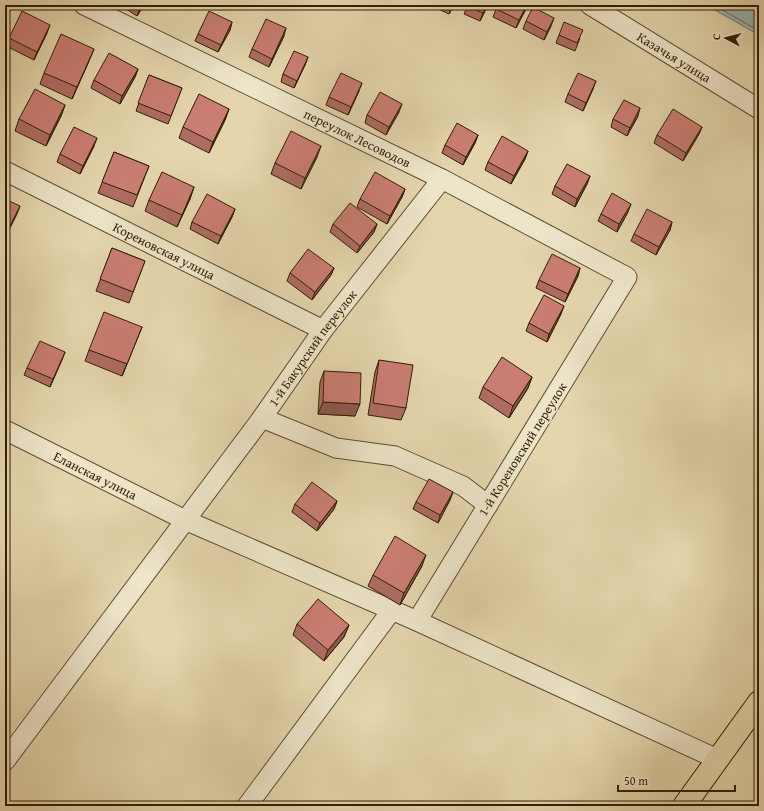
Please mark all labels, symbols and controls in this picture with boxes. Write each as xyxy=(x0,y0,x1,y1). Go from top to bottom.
north arrow xyxy=(706,18,746,58)
street label: Казачья улица xyxy=(633,27,715,88)
text: С xyxy=(708,33,724,41)
street label: переулок Лесоводов xyxy=(301,104,414,172)
street label: Кореновская улица xyxy=(110,218,219,285)
street label: 1-й Бакурский переулок xyxy=(264,285,362,410)
street label: 1-й Кореновский переулок xyxy=(474,379,571,520)
street label: Еланская улица xyxy=(50,447,141,505)
scale bar xyxy=(618,767,735,793)
text: 50 m xyxy=(624,772,648,789)

